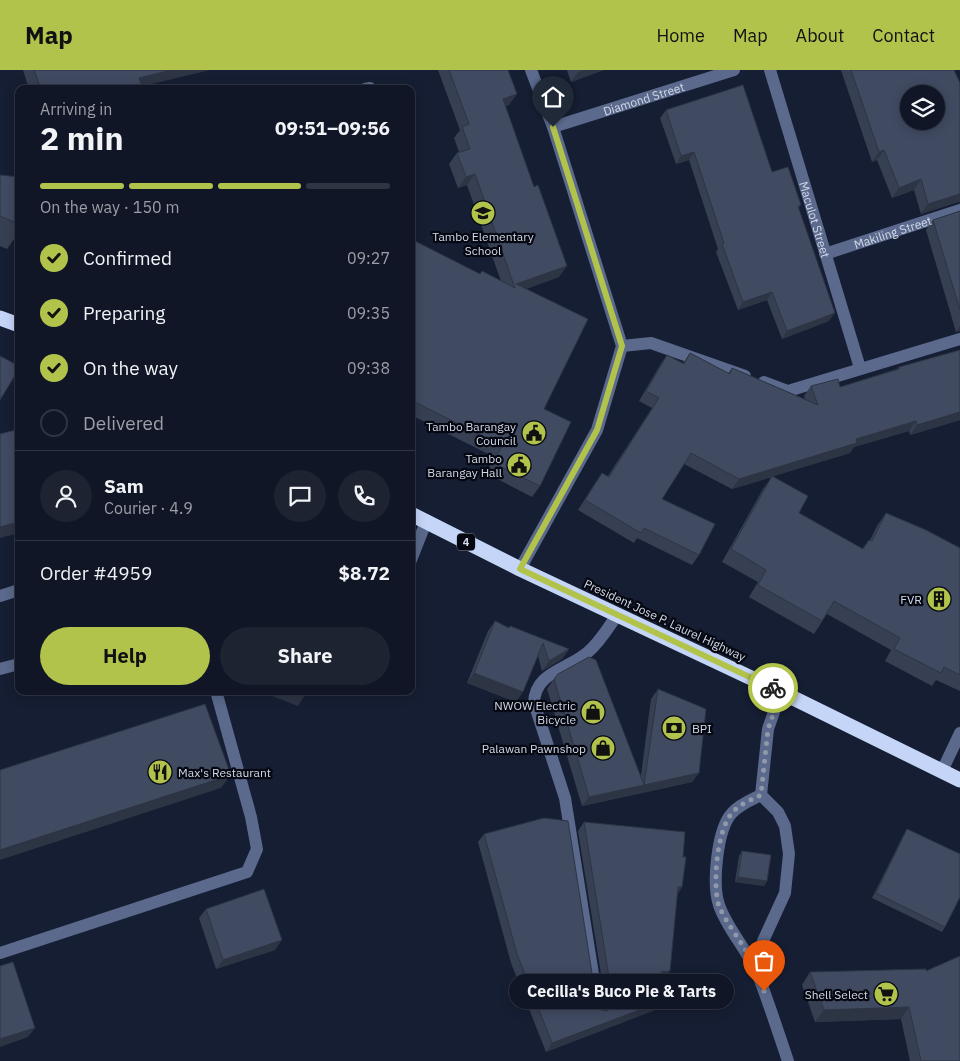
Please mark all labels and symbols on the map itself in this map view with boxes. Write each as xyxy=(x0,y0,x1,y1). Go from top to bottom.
pin xyxy=(532,76,574,127)
street label: Diamond Street xyxy=(601,79,686,118)
street label: Maculot Street xyxy=(796,179,834,259)
school or university icon: Tambo Elementary School xyxy=(470,200,496,226)
street label: Makiling Street xyxy=(852,212,933,252)
place label: Tambo Elementary School xyxy=(432,229,534,258)
place label: Tambo Barangay Council xyxy=(426,419,516,448)
public building icon: Tambo Barangay Council xyxy=(521,420,547,446)
place label: Tambo Barangay Hall xyxy=(427,451,502,480)
public building icon: Tambo Barangay Hall xyxy=(506,452,532,478)
road number: 4 xyxy=(457,534,475,551)
street label: President Jose P. Laurel Highway xyxy=(582,576,748,664)
building icon: FVR xyxy=(926,586,952,612)
place label: FVR xyxy=(900,592,922,607)
courier xyxy=(748,663,798,713)
place label: NWOW Electric Bicycle xyxy=(494,698,576,727)
shop icon: NWOW Electric Bicycle xyxy=(580,699,606,725)
bank icon: BPI xyxy=(661,715,687,741)
place label: BPI xyxy=(692,721,712,736)
shop icon: Palawan Pawnshop xyxy=(590,735,616,761)
place label: Palawan Pawnshop xyxy=(482,741,586,756)
restaurant icon: Max's Restaurant xyxy=(147,759,173,785)
place label: Max's Restaurant xyxy=(178,765,271,780)
pin xyxy=(743,940,785,991)
callout: Cecilia's Buco Pie & Tarts xyxy=(509,974,734,1008)
supermarket icon: Shell Select xyxy=(873,981,899,1007)
place label: Shell Select xyxy=(805,987,868,1002)

